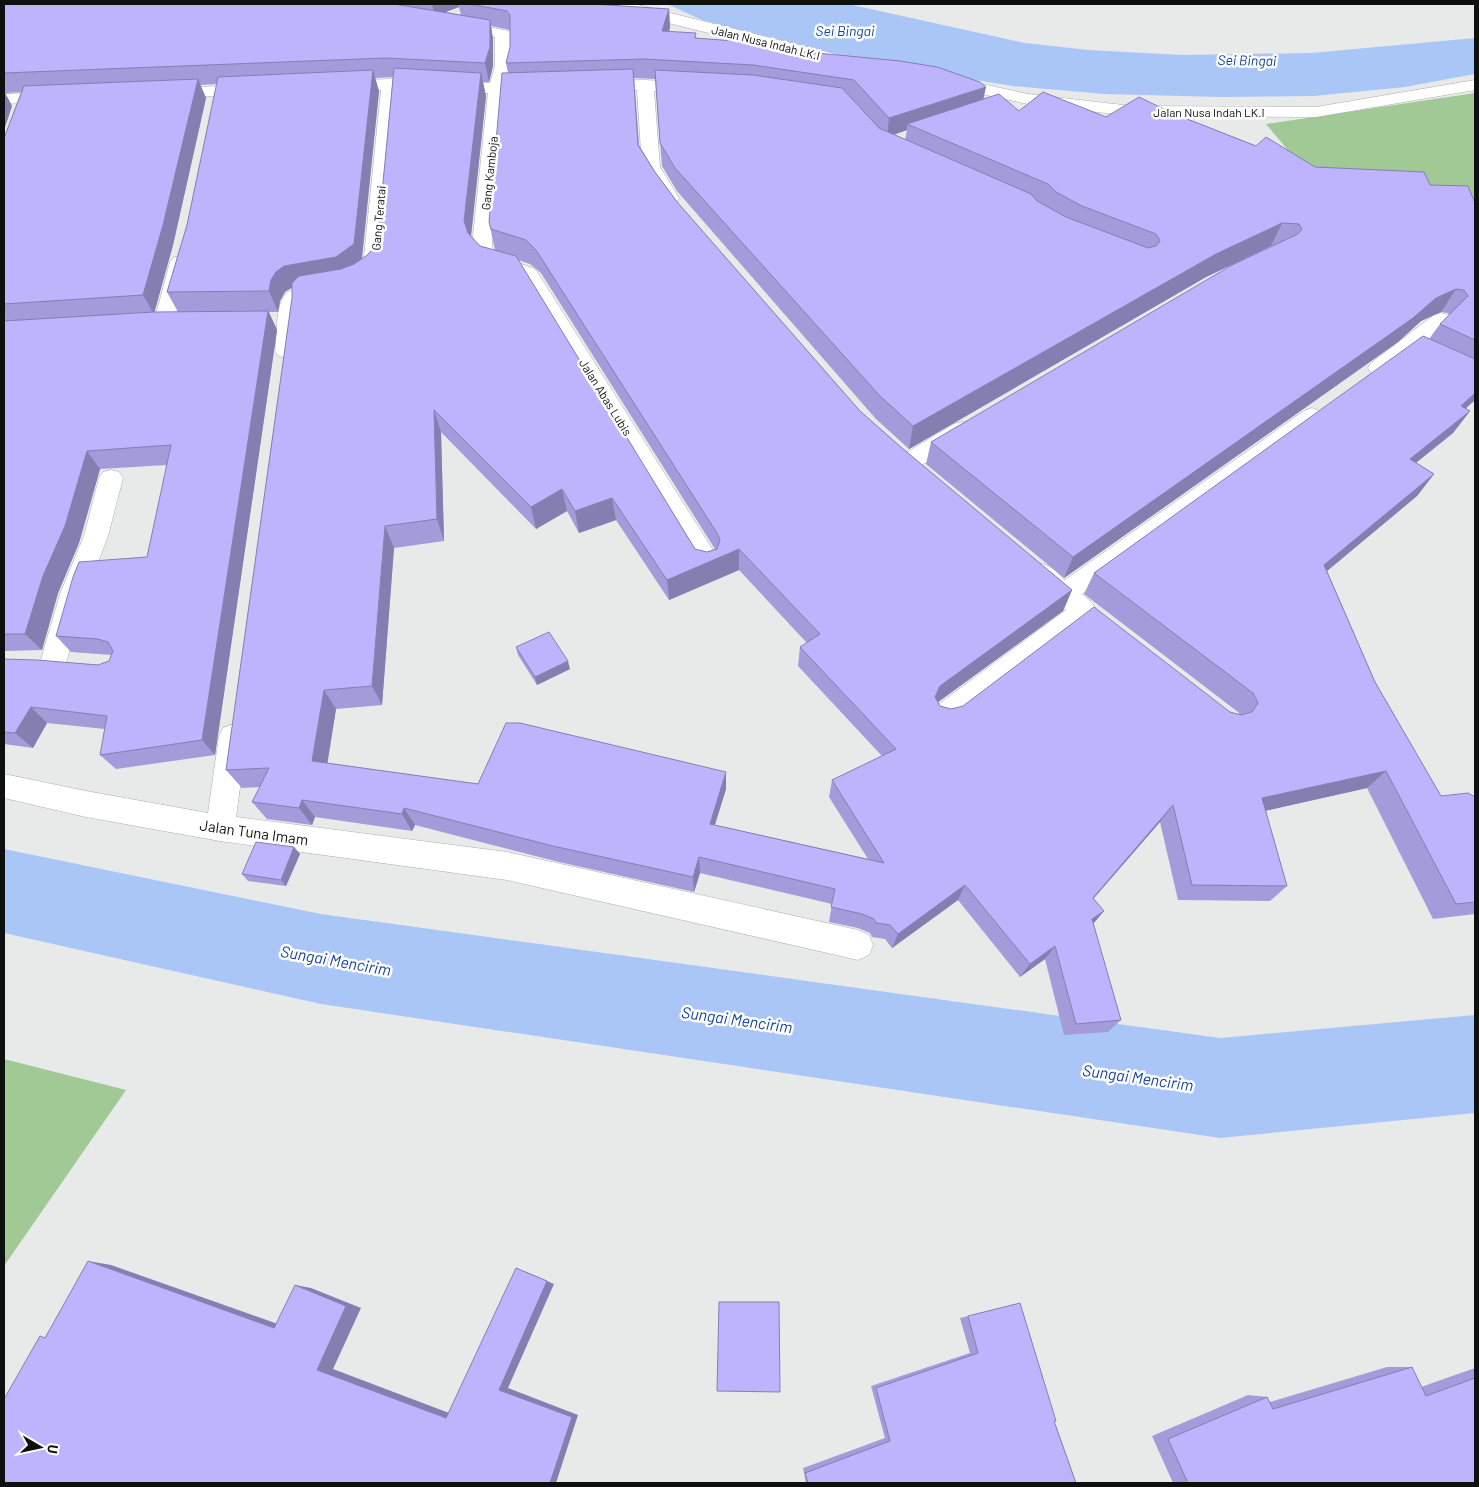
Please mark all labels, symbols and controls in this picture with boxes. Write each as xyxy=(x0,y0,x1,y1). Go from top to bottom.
street label: Jalan Nusa Indah LK.I xyxy=(710,22,822,62)
water label: Sei Bingai xyxy=(816,22,875,39)
water label: Sei Bingai xyxy=(1217,51,1277,69)
street label: Jalan Nusa Indah LK.I xyxy=(1153,105,1265,119)
street label: Gang Kamboja xyxy=(478,135,500,211)
street label: Gang Teratai xyxy=(368,185,388,251)
street label: Jalan Abas Lubis xyxy=(577,356,635,438)
street label: Jalan Tuna Imam xyxy=(198,815,310,849)
water label: Sungai Mencirim xyxy=(279,941,393,979)
water label: Sungai Mencirim xyxy=(680,1002,794,1036)
water label: Sungai Mencirim xyxy=(1081,1060,1195,1094)
north arrow xyxy=(15,1422,65,1472)
text: U xyxy=(44,1443,62,1455)

